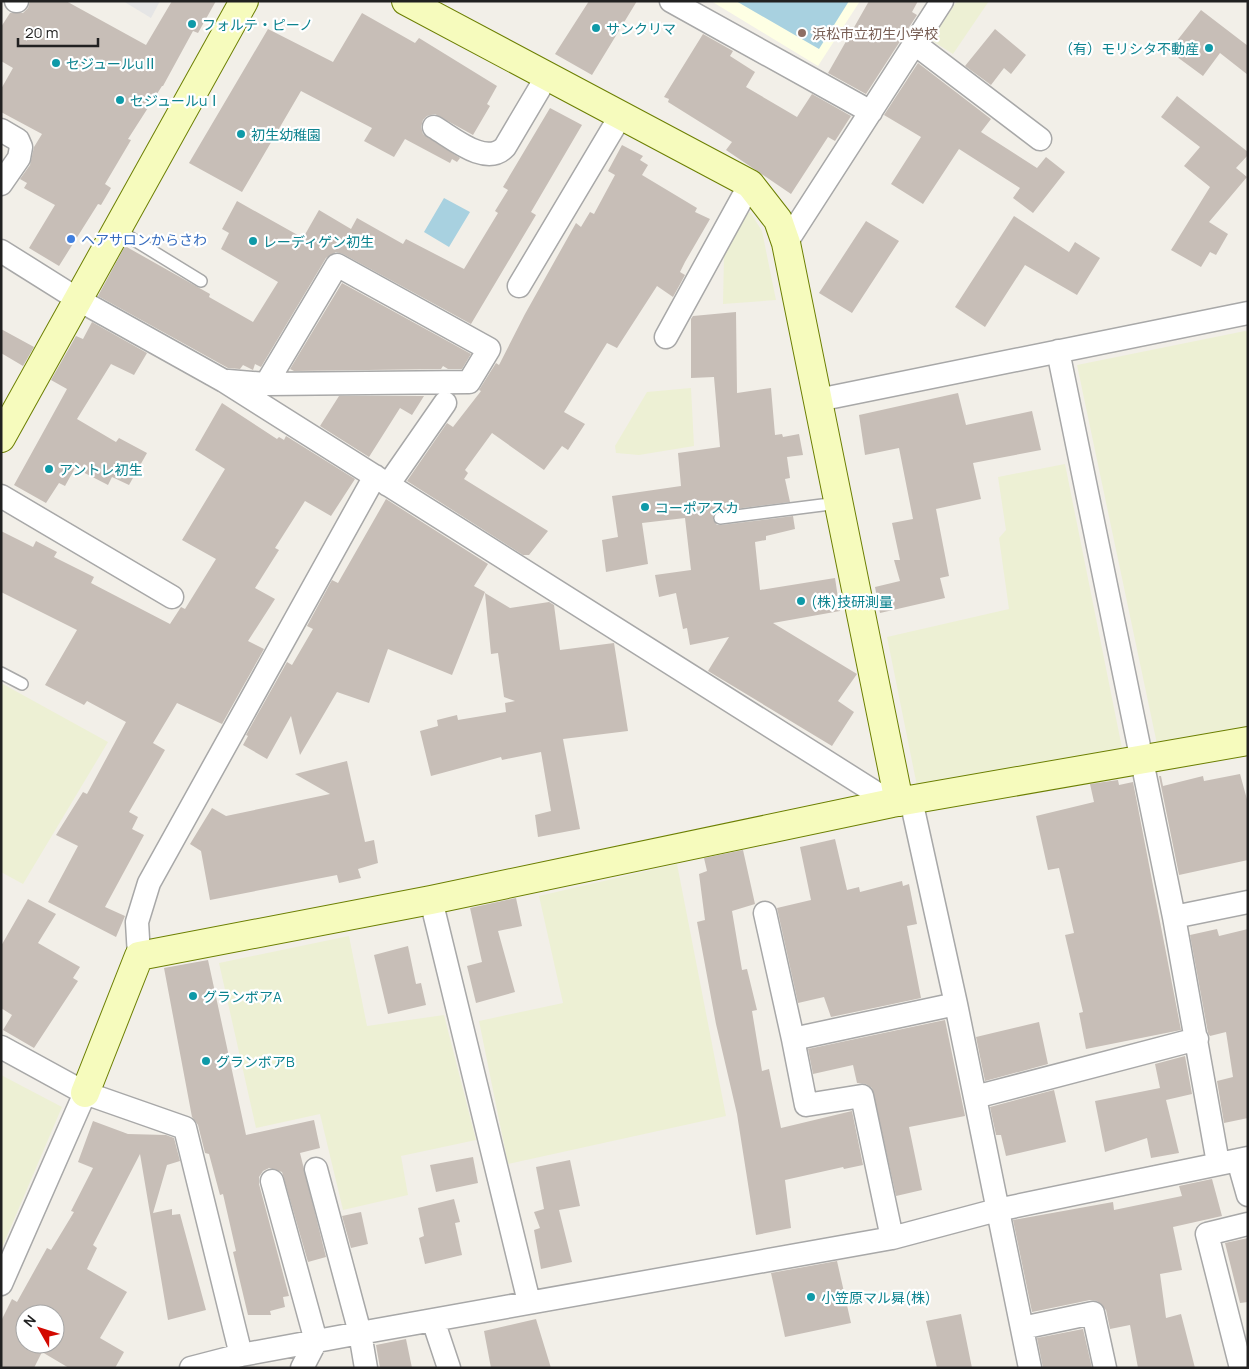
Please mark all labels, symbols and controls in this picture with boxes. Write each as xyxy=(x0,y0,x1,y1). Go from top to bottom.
scale bar xyxy=(18,15,98,47)
place label: フォルテ・ピーノ xyxy=(202,15,313,34)
marker: フォルテ・ピーノ xyxy=(186,18,198,30)
place label: サンクリマ xyxy=(606,19,676,38)
text: 20 m xyxy=(25,22,58,43)
marker: サンクリマ xyxy=(590,22,602,34)
place label: 浜松市立初生小学校 xyxy=(812,24,938,43)
marker: 浜松市立初生小学校 xyxy=(796,27,808,39)
place label: （有）モリシタ不動産 xyxy=(1059,39,1199,58)
marker: （有）モリシタ不動産 xyxy=(1203,42,1215,54)
place label: セジュールuⅡ xyxy=(66,54,157,73)
marker: セジュールuⅡ xyxy=(50,57,62,69)
place label: セジュールuⅠ xyxy=(130,91,221,110)
marker: セジュールuⅠ xyxy=(114,94,126,106)
place label: 初生幼稚園 xyxy=(251,125,321,144)
marker: 初生幼稚園 xyxy=(235,128,247,140)
place label: ヘアサロンからさわ xyxy=(81,230,207,249)
place label: レーディゲン初生 xyxy=(263,232,374,251)
marker: ヘアサロンからさわ xyxy=(65,233,77,245)
marker: レーディゲン初生 xyxy=(247,235,259,247)
place label: アントレ初生 xyxy=(59,460,142,479)
marker: アントレ初生 xyxy=(43,463,55,475)
place label: コーポアスカ xyxy=(655,498,739,517)
marker: コーポアスカ xyxy=(639,501,651,513)
place label: (株)技研測量 xyxy=(811,592,893,611)
marker: (株)技研測量 xyxy=(795,595,807,607)
place label: グランボアA xyxy=(203,987,282,1006)
marker: グランボアA xyxy=(187,990,199,1002)
place label: グランボアB xyxy=(216,1052,295,1071)
marker: グランボアB xyxy=(200,1055,212,1067)
place label: 小笠原マル曻(株) xyxy=(821,1288,931,1307)
marker: 小笠原マル曻(株) xyxy=(805,1291,817,1303)
north arrow xyxy=(15,1304,65,1354)
text: N xyxy=(19,1311,40,1330)

